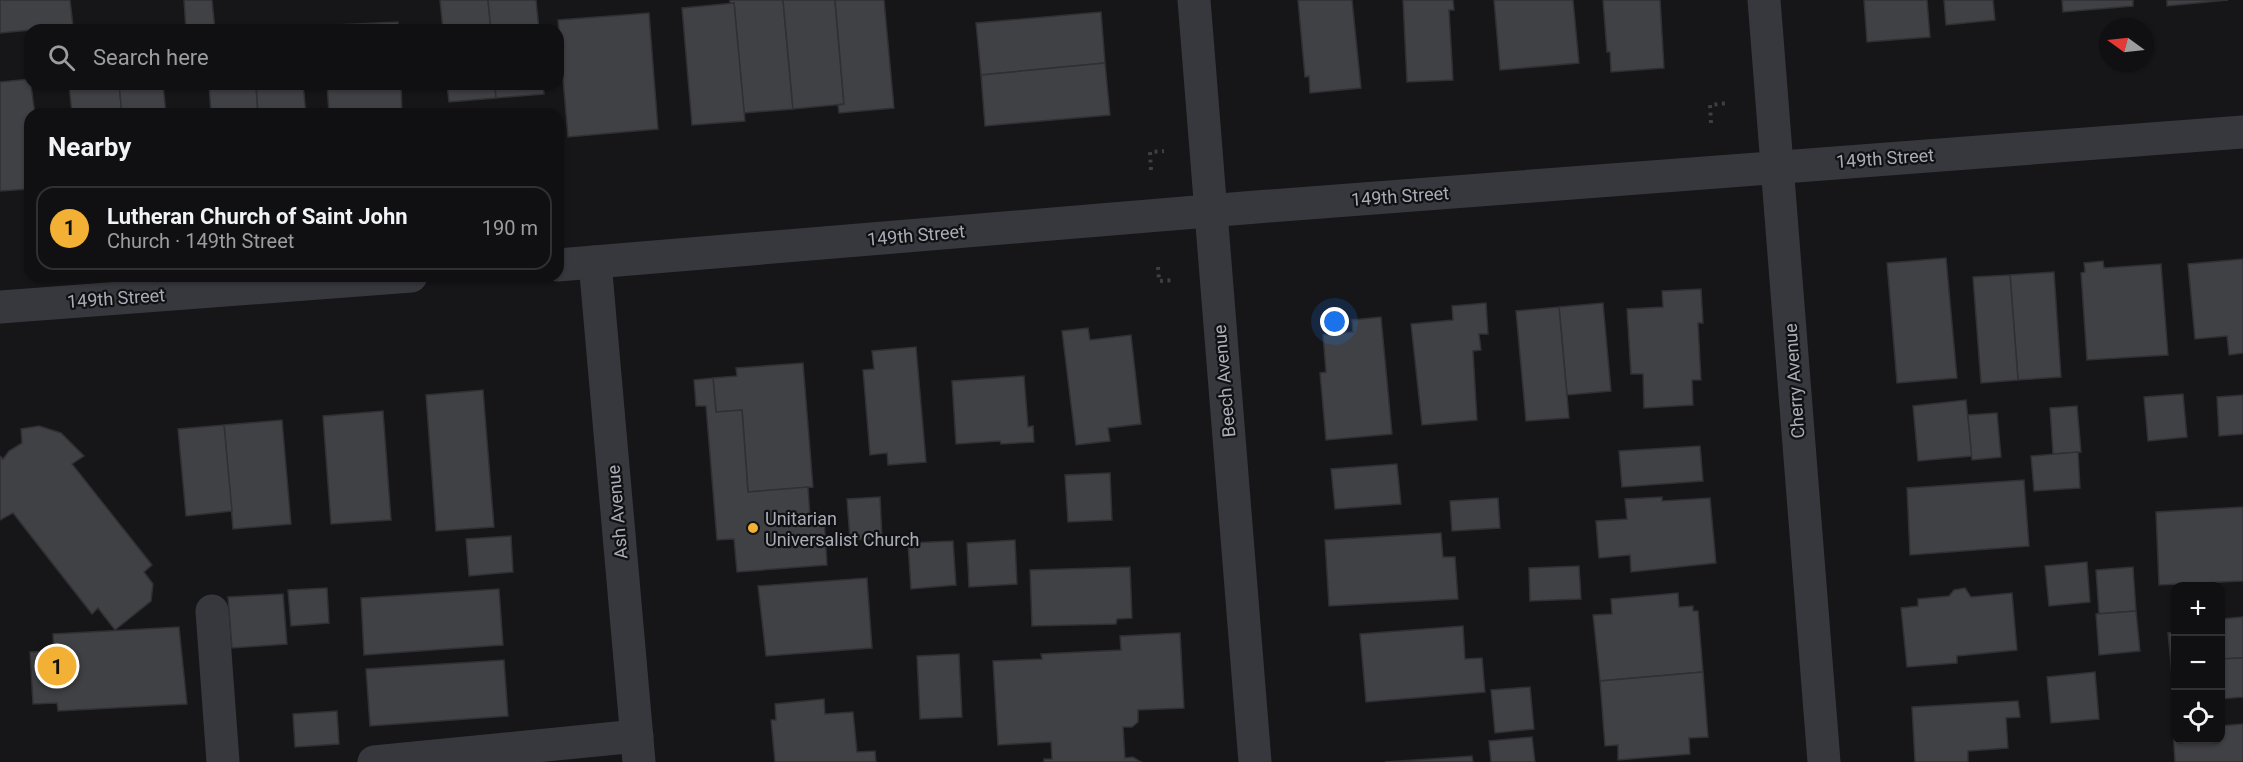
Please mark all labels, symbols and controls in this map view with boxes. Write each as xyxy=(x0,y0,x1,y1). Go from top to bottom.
north arrow xyxy=(2099,18,2153,72)
search box xyxy=(24,24,564,90)
icon: search xyxy=(45,41,78,74)
text: Search here xyxy=(93,45,209,70)
text: Nearby xyxy=(48,132,131,162)
street label: 149th Street xyxy=(1835,144,1935,172)
street label: 149th Street xyxy=(1350,182,1450,210)
text: Lutheran Church of Saint John xyxy=(107,204,408,229)
text: 1 xyxy=(64,216,75,240)
text: 190 m xyxy=(482,216,538,240)
street label: 149th Street xyxy=(866,220,966,250)
text: Church · 149th Street xyxy=(107,229,294,253)
street label: 149th Street xyxy=(66,284,166,312)
your location xyxy=(1320,307,1349,336)
street label: Cherry Avenue xyxy=(1780,323,1808,439)
street label: Beech Avenue xyxy=(1209,324,1239,438)
street label: Ash Avenue xyxy=(602,464,632,560)
place label: Unitarian Universalist Church xyxy=(765,508,920,550)
marker: Unitarian Universalist Church xyxy=(746,521,760,535)
map controls xyxy=(2171,582,2225,744)
button: + xyxy=(2171,582,2225,636)
button: − xyxy=(2171,636,2225,690)
pin: 1 xyxy=(38,644,76,688)
button: locate xyxy=(2171,690,2225,744)

